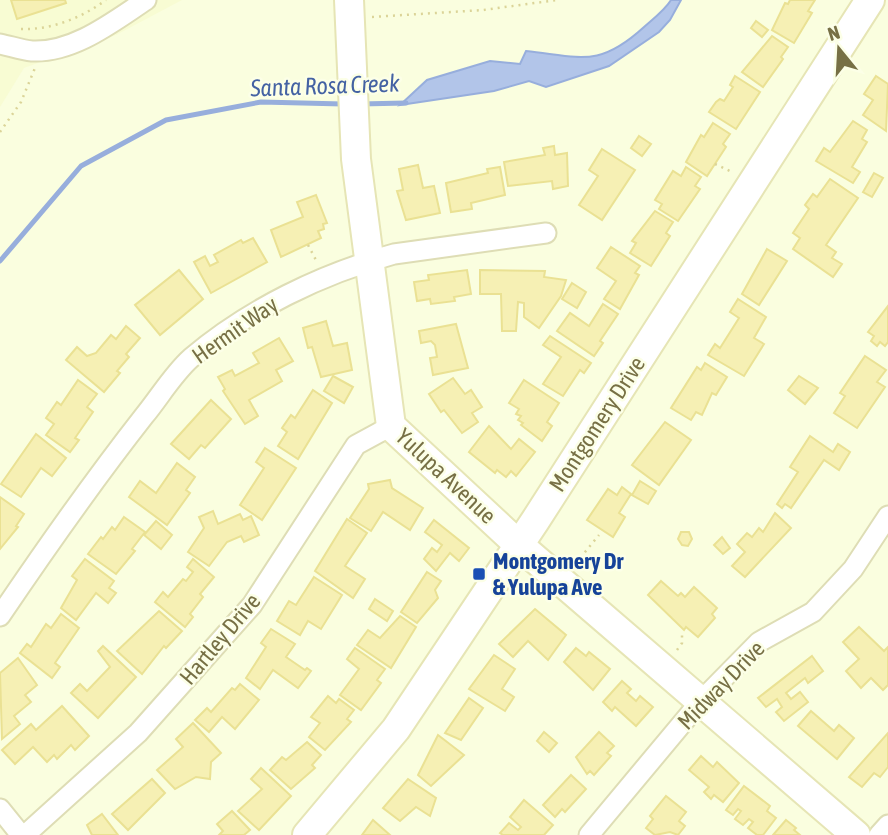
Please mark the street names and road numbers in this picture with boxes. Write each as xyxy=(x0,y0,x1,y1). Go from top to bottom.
street label: Hermit Way xyxy=(187,291,283,369)
street label: Montgomery Drive xyxy=(544,352,650,496)
street label: Yulupa Avenue xyxy=(391,423,501,529)
street label: Hartley Drive xyxy=(174,588,266,690)
street label: Midway Drive xyxy=(672,635,770,735)

